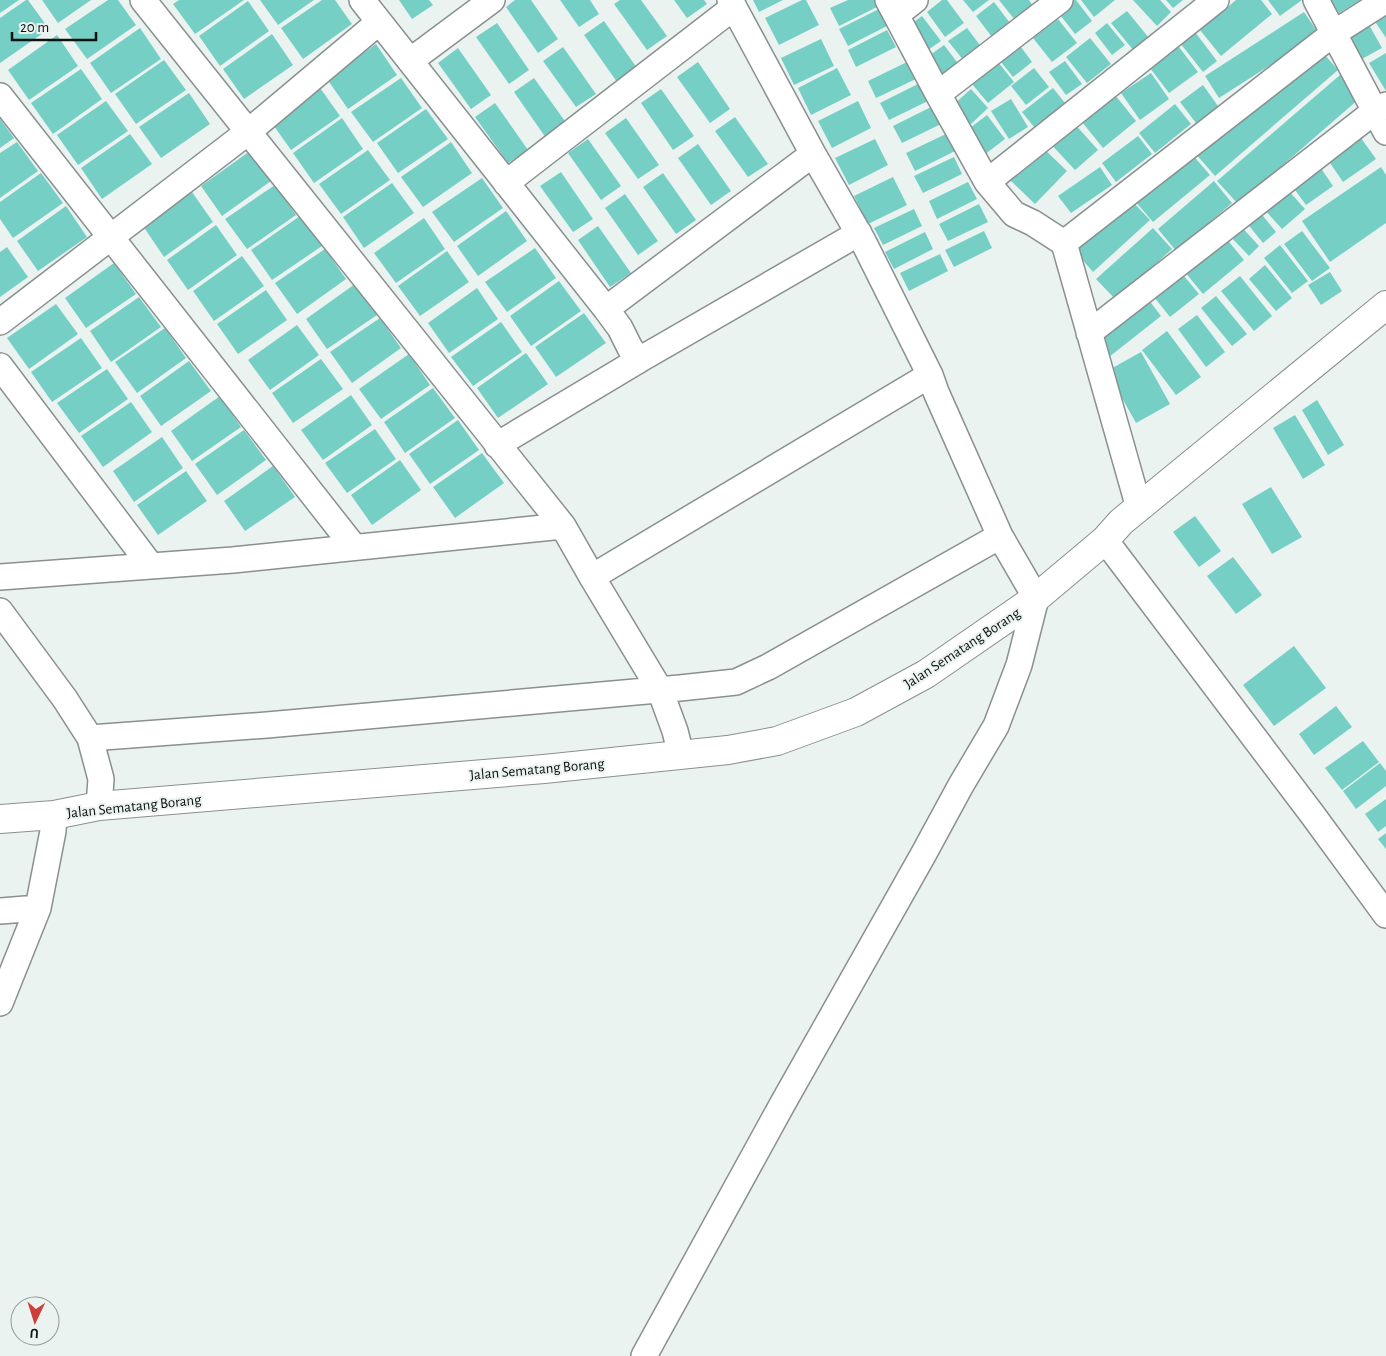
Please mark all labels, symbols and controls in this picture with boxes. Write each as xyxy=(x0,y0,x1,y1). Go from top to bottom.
scale bar xyxy=(12,10,96,42)
text: 20 m xyxy=(20,20,49,35)
street label: Jalan Sematang Borang xyxy=(901,605,1024,692)
street label: Jalan Sematang Borang xyxy=(469,756,606,783)
street label: Jalan Sematang Borang xyxy=(66,792,203,821)
north arrow xyxy=(10,1296,60,1346)
text: U xyxy=(29,1326,39,1340)

